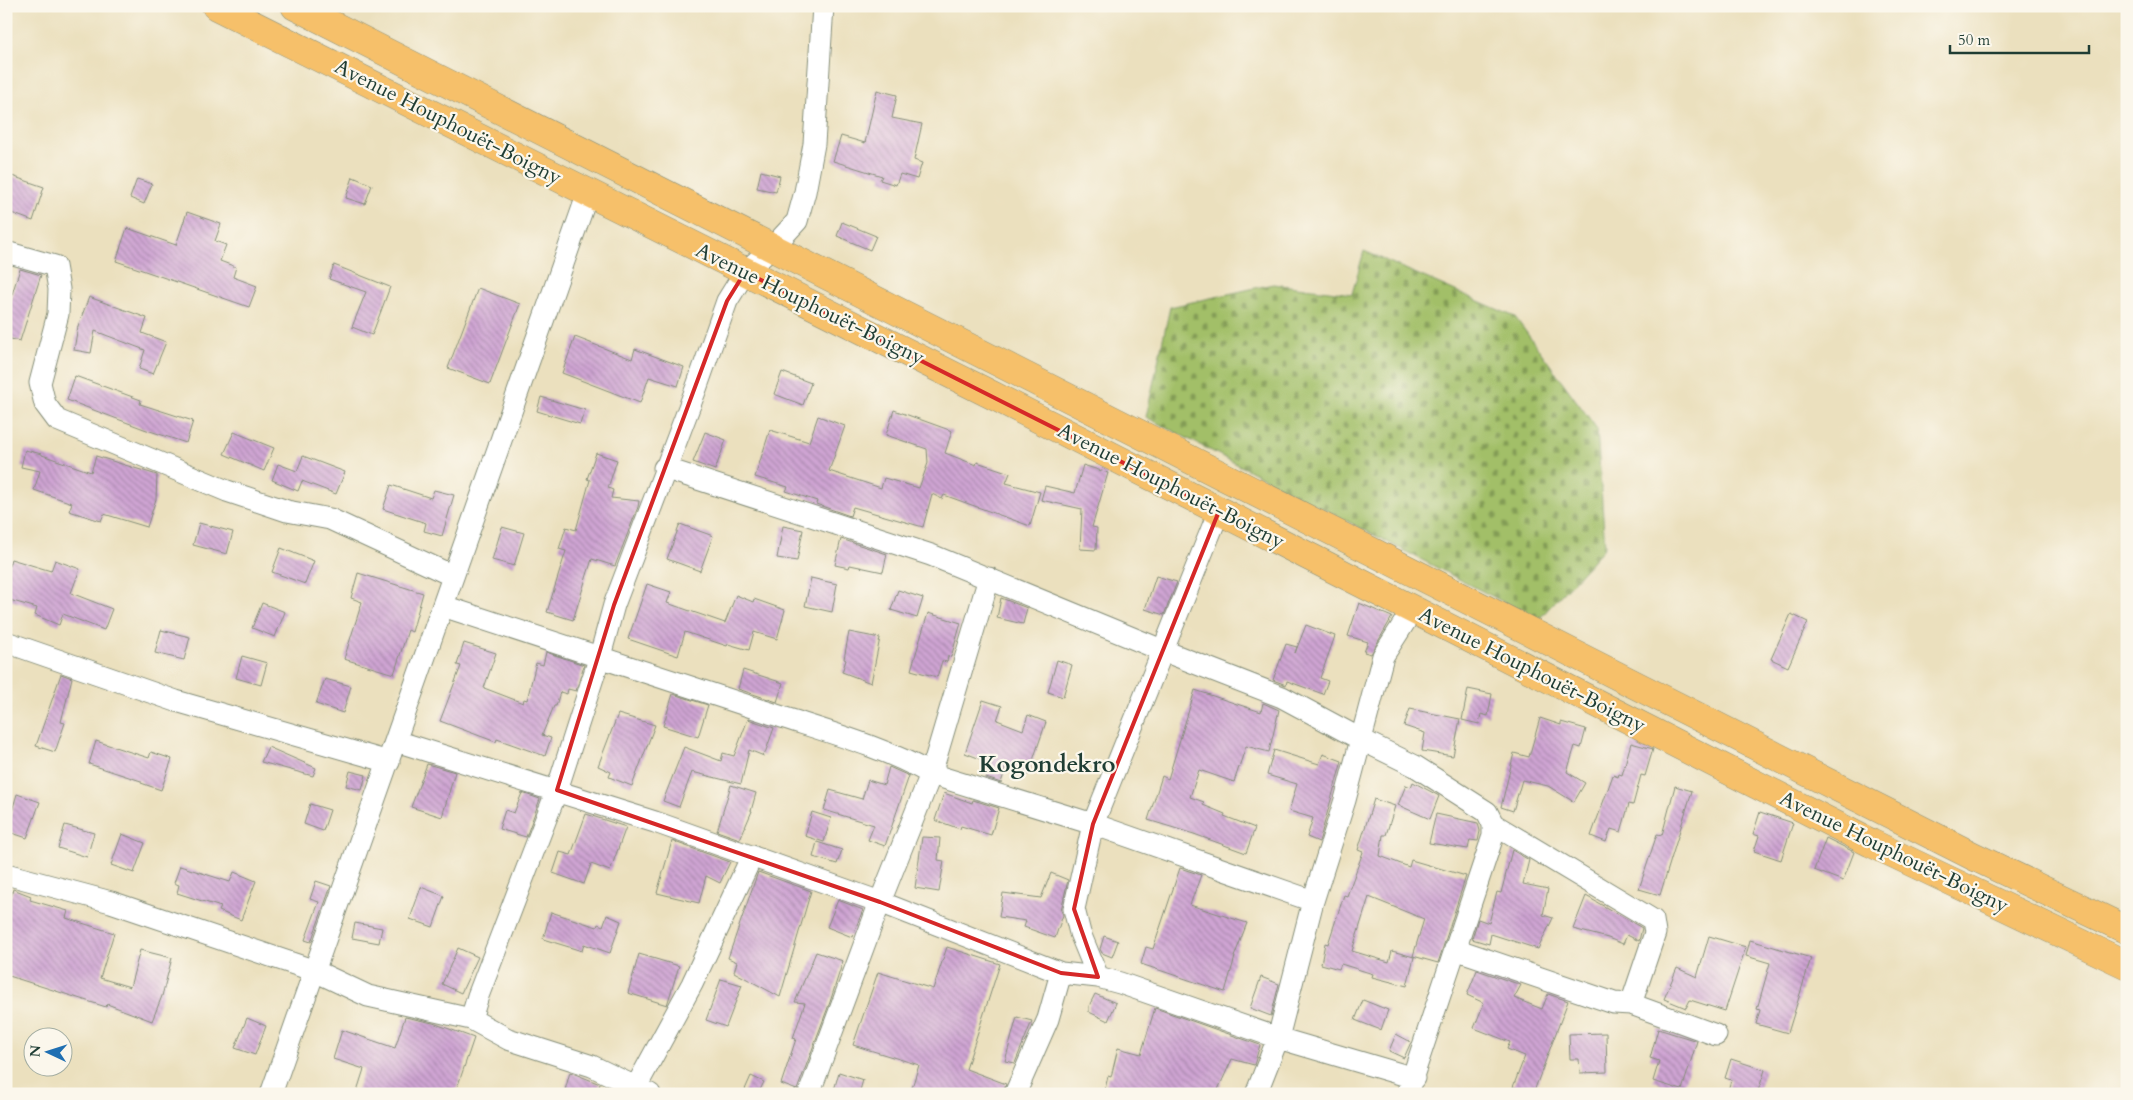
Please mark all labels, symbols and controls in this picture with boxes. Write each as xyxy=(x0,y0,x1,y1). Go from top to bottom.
scale bar xyxy=(1950,22,2089,54)
text: 50 m xyxy=(1958,30,1990,50)
street label: Avenue Houphouët-Boigny xyxy=(329,52,567,192)
street label: Avenue Houphouët-Boigny xyxy=(691,236,929,372)
street label: Avenue Houphouët-Boigny xyxy=(1052,416,1290,556)
street label: Avenue Houphouët-Boigny xyxy=(1413,600,1651,740)
district label: Kogondekro xyxy=(978,748,1116,781)
street label: Avenue Houphouët-Boigny xyxy=(1775,784,2013,920)
north arrow xyxy=(22,1028,72,1078)
text: N xyxy=(26,1044,45,1058)

